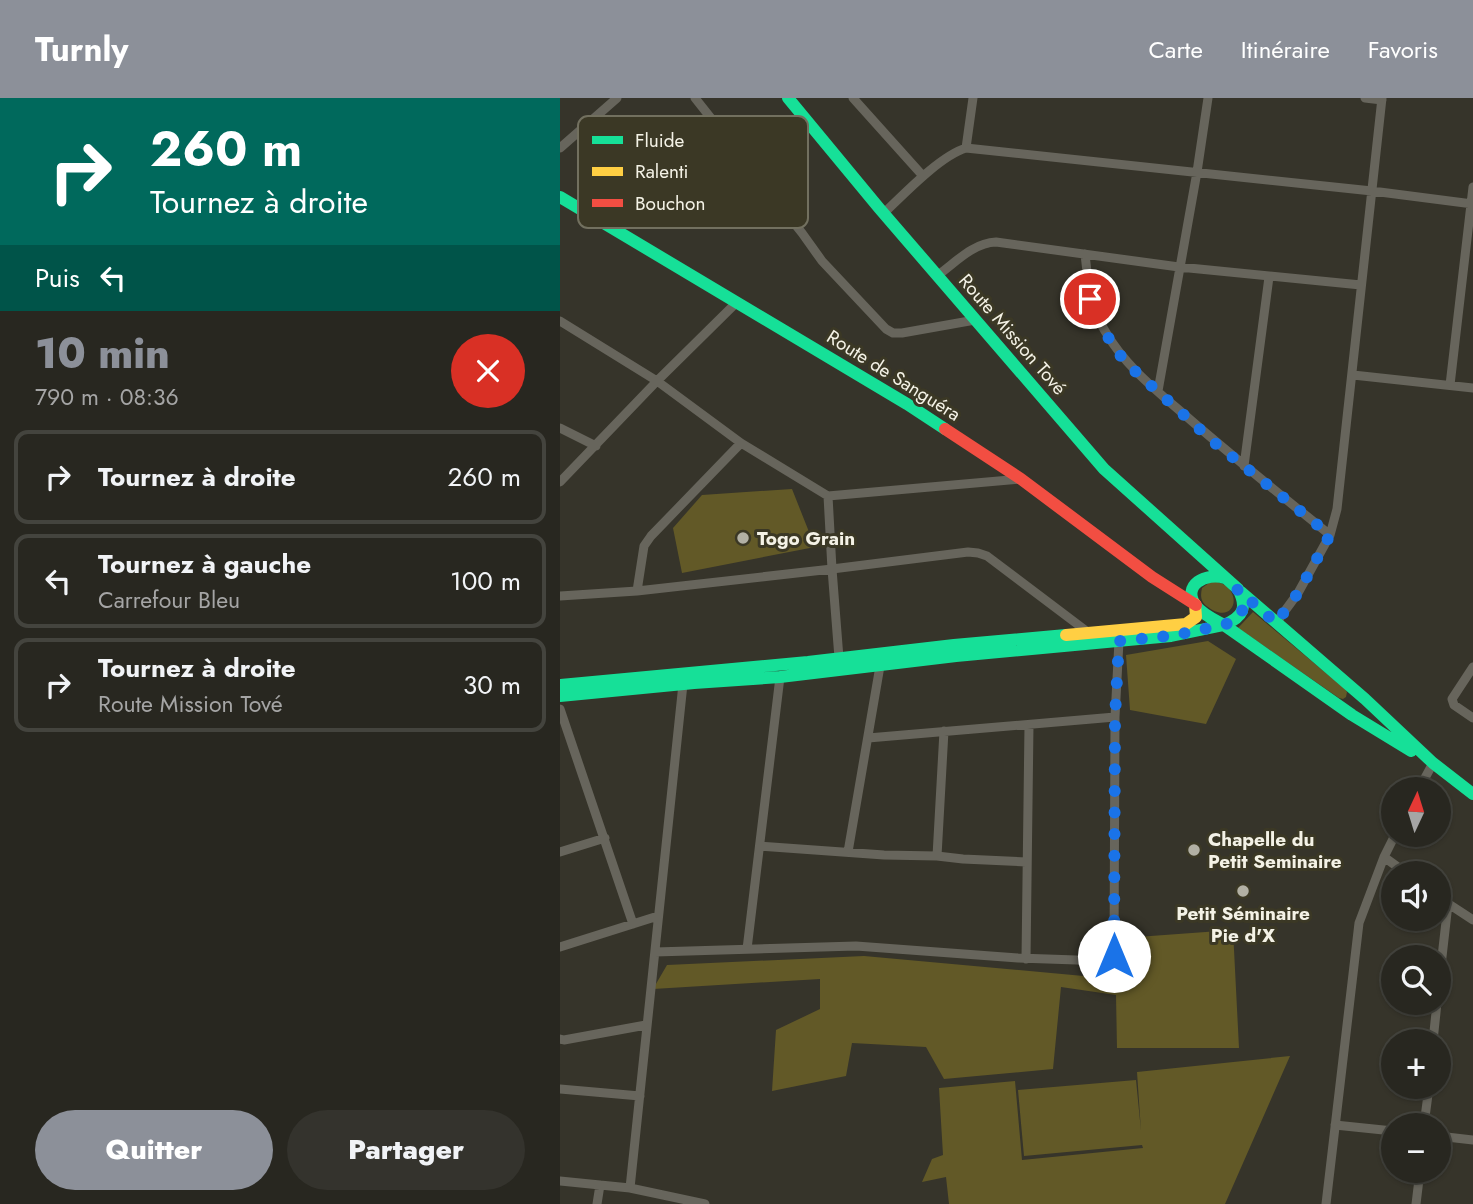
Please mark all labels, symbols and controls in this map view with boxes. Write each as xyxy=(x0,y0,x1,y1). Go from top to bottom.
text: Turnly xyxy=(35,26,129,73)
text: Carte xyxy=(1148,32,1203,67)
text: Itinéraire xyxy=(1241,32,1330,67)
text: Favoris xyxy=(1368,32,1438,67)
text: 260 m xyxy=(150,114,302,184)
legend xyxy=(578,116,808,228)
icon: right xyxy=(35,126,126,217)
text: Fluide xyxy=(635,127,685,154)
text: Ralenti xyxy=(635,158,688,185)
text: Tournez à droite xyxy=(150,179,368,225)
text: Bouchon xyxy=(635,190,705,217)
text: Puis xyxy=(35,259,80,297)
icon: left xyxy=(94,259,132,297)
street label: Route Mission Tové xyxy=(952,268,1073,401)
pin xyxy=(1060,269,1120,329)
icon: arrive xyxy=(1071,280,1109,318)
text: 10 min xyxy=(35,323,170,384)
street label: Route de Sanguéra xyxy=(822,323,966,427)
button: close xyxy=(451,334,525,408)
text: 790 m · 08:36 xyxy=(35,380,179,414)
icon: right xyxy=(39,458,77,496)
text: Tournez à droite xyxy=(98,458,296,496)
text: 260 m xyxy=(448,458,521,496)
place label: Togo Grain xyxy=(757,525,855,552)
marker: Togo Grain xyxy=(735,530,751,546)
text: Tournez à gauche xyxy=(98,545,311,583)
icon: left xyxy=(39,562,77,600)
text: 100 m xyxy=(450,562,521,600)
text: Carrefour Bleu xyxy=(98,583,240,617)
text: Tournez à droite xyxy=(98,649,296,687)
icon: right xyxy=(39,666,77,704)
text: 30 m xyxy=(463,666,521,704)
text: Route Mission Tové xyxy=(98,687,283,721)
north arrow xyxy=(1381,777,1451,847)
map controls xyxy=(1381,777,1451,1183)
place label: Chapelle du Petit Seminaire xyxy=(1208,826,1342,875)
marker: Chapelle du Petit Seminaire xyxy=(1186,842,1202,858)
button: sound xyxy=(1381,861,1451,931)
marker: Petit Séminaire Pie d'X xyxy=(1235,883,1251,899)
place label: Petit Séminaire Pie d'X xyxy=(1176,900,1310,949)
position arrow xyxy=(1077,919,1151,993)
button: search xyxy=(1381,945,1451,1015)
button: + xyxy=(1381,1029,1451,1099)
button: Quitter xyxy=(35,1110,273,1190)
button: Partager xyxy=(287,1110,525,1190)
button: − xyxy=(1381,1113,1451,1183)

